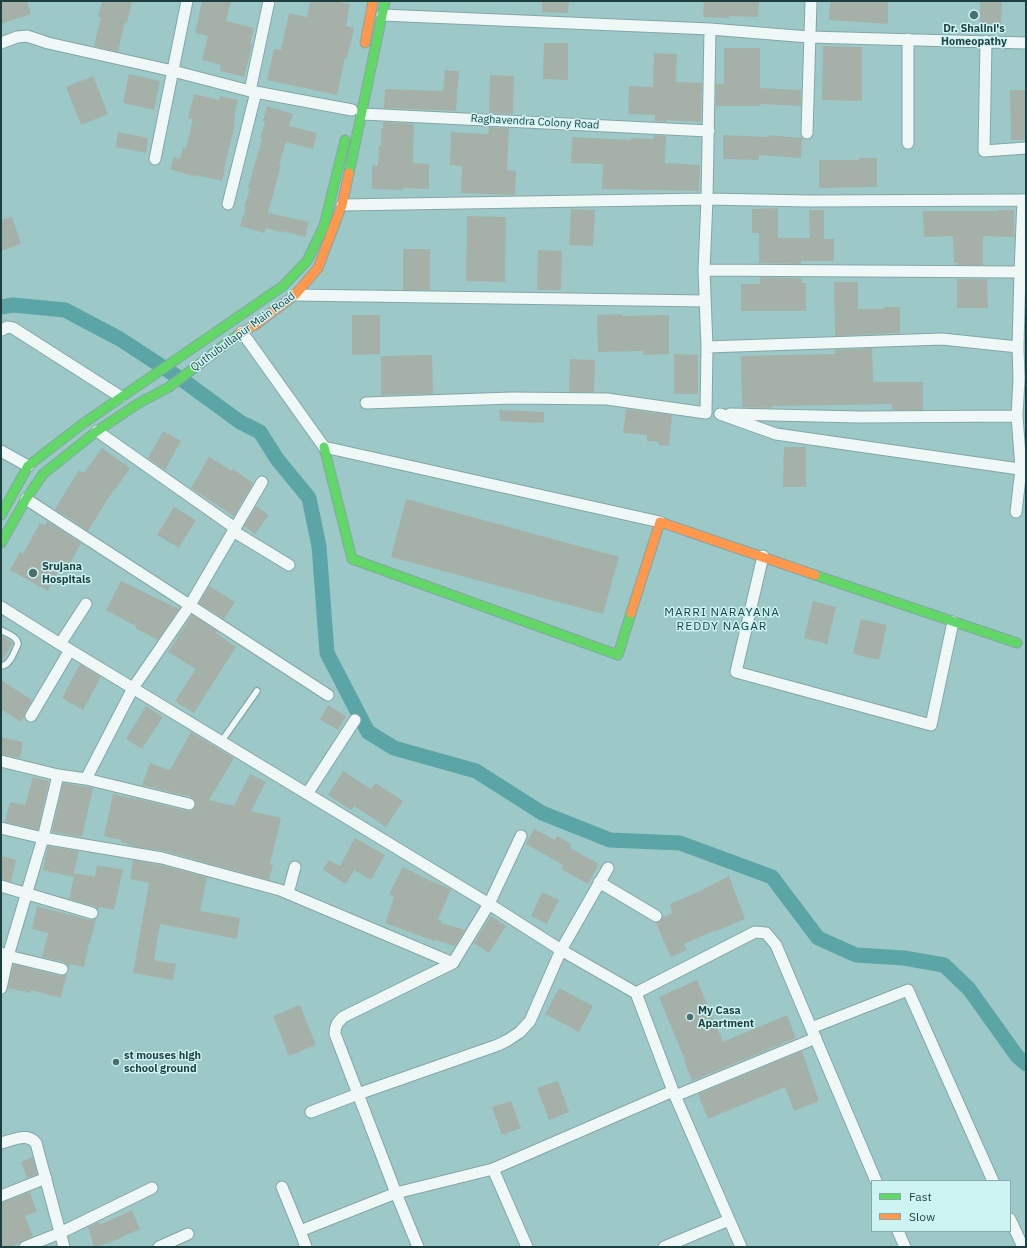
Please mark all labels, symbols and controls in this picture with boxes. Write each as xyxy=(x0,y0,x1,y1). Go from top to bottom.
marker: Dr. Shalini's Homeopathy xyxy=(968,9,980,21)
place label: Dr. Shalini's Homeopathy xyxy=(941,22,1007,48)
street label: Raghavendra Colony Road xyxy=(470,112,600,132)
street label: Quthubullapur Main Road xyxy=(188,290,298,374)
place label: Srujana Hospitals xyxy=(42,560,91,586)
marker: Srujana Hospitals xyxy=(27,567,39,579)
district label: MARRI NARAYANA REDDY NAGAR xyxy=(664,606,780,634)
place label: My Casa Apartment xyxy=(698,1004,754,1030)
marker: My Casa Apartment xyxy=(685,1012,695,1022)
place label: st mouses high school ground xyxy=(124,1049,201,1075)
marker: st mouses high school ground xyxy=(111,1057,121,1067)
legend xyxy=(871,1180,1011,1232)
text: Fast xyxy=(909,1189,932,1204)
text: Slow xyxy=(909,1209,935,1224)

